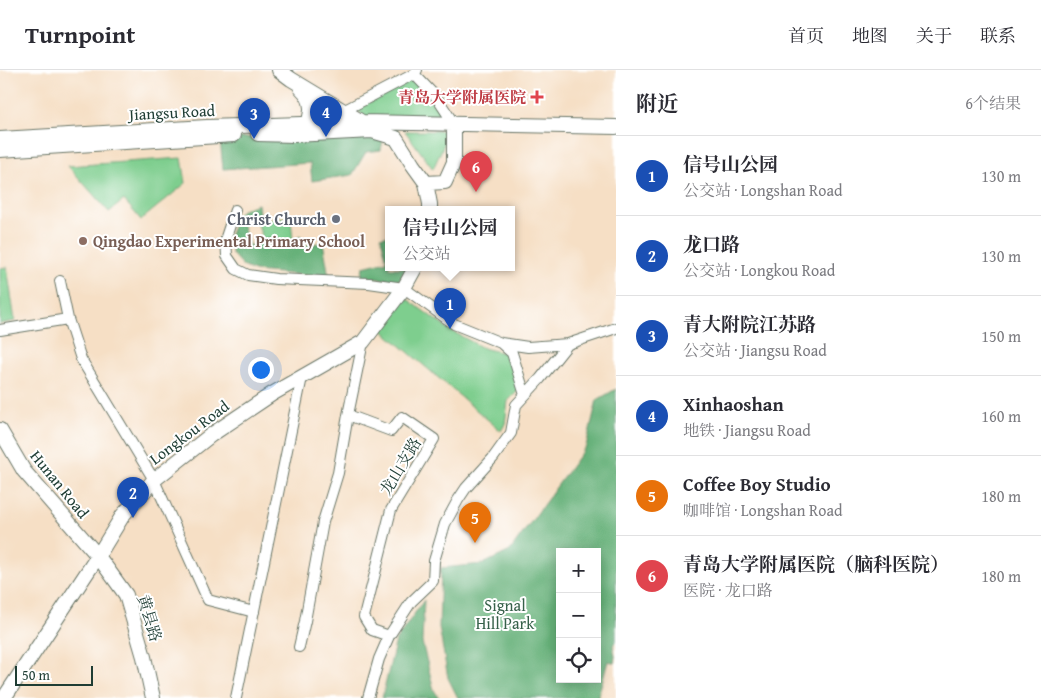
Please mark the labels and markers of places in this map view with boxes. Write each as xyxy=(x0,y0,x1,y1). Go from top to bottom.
place label: 青岛大学附属医院 xyxy=(398,85,526,109)
marker: 青岛大学附属医院 xyxy=(530,90,544,104)
pin: 4 xyxy=(310,96,342,137)
pin: 3 xyxy=(238,98,270,139)
pin: 6 xyxy=(460,151,492,192)
place label: Christ Church xyxy=(227,207,327,231)
marker: Christ Church xyxy=(330,213,342,225)
place label: Qingdao Experimental Primary School xyxy=(93,229,365,253)
marker: Qingdao Experimental Primary School xyxy=(77,235,89,247)
pin: 1 xyxy=(434,288,466,329)
pin: 2 xyxy=(117,477,149,518)
pin: 5 xyxy=(459,502,491,543)

